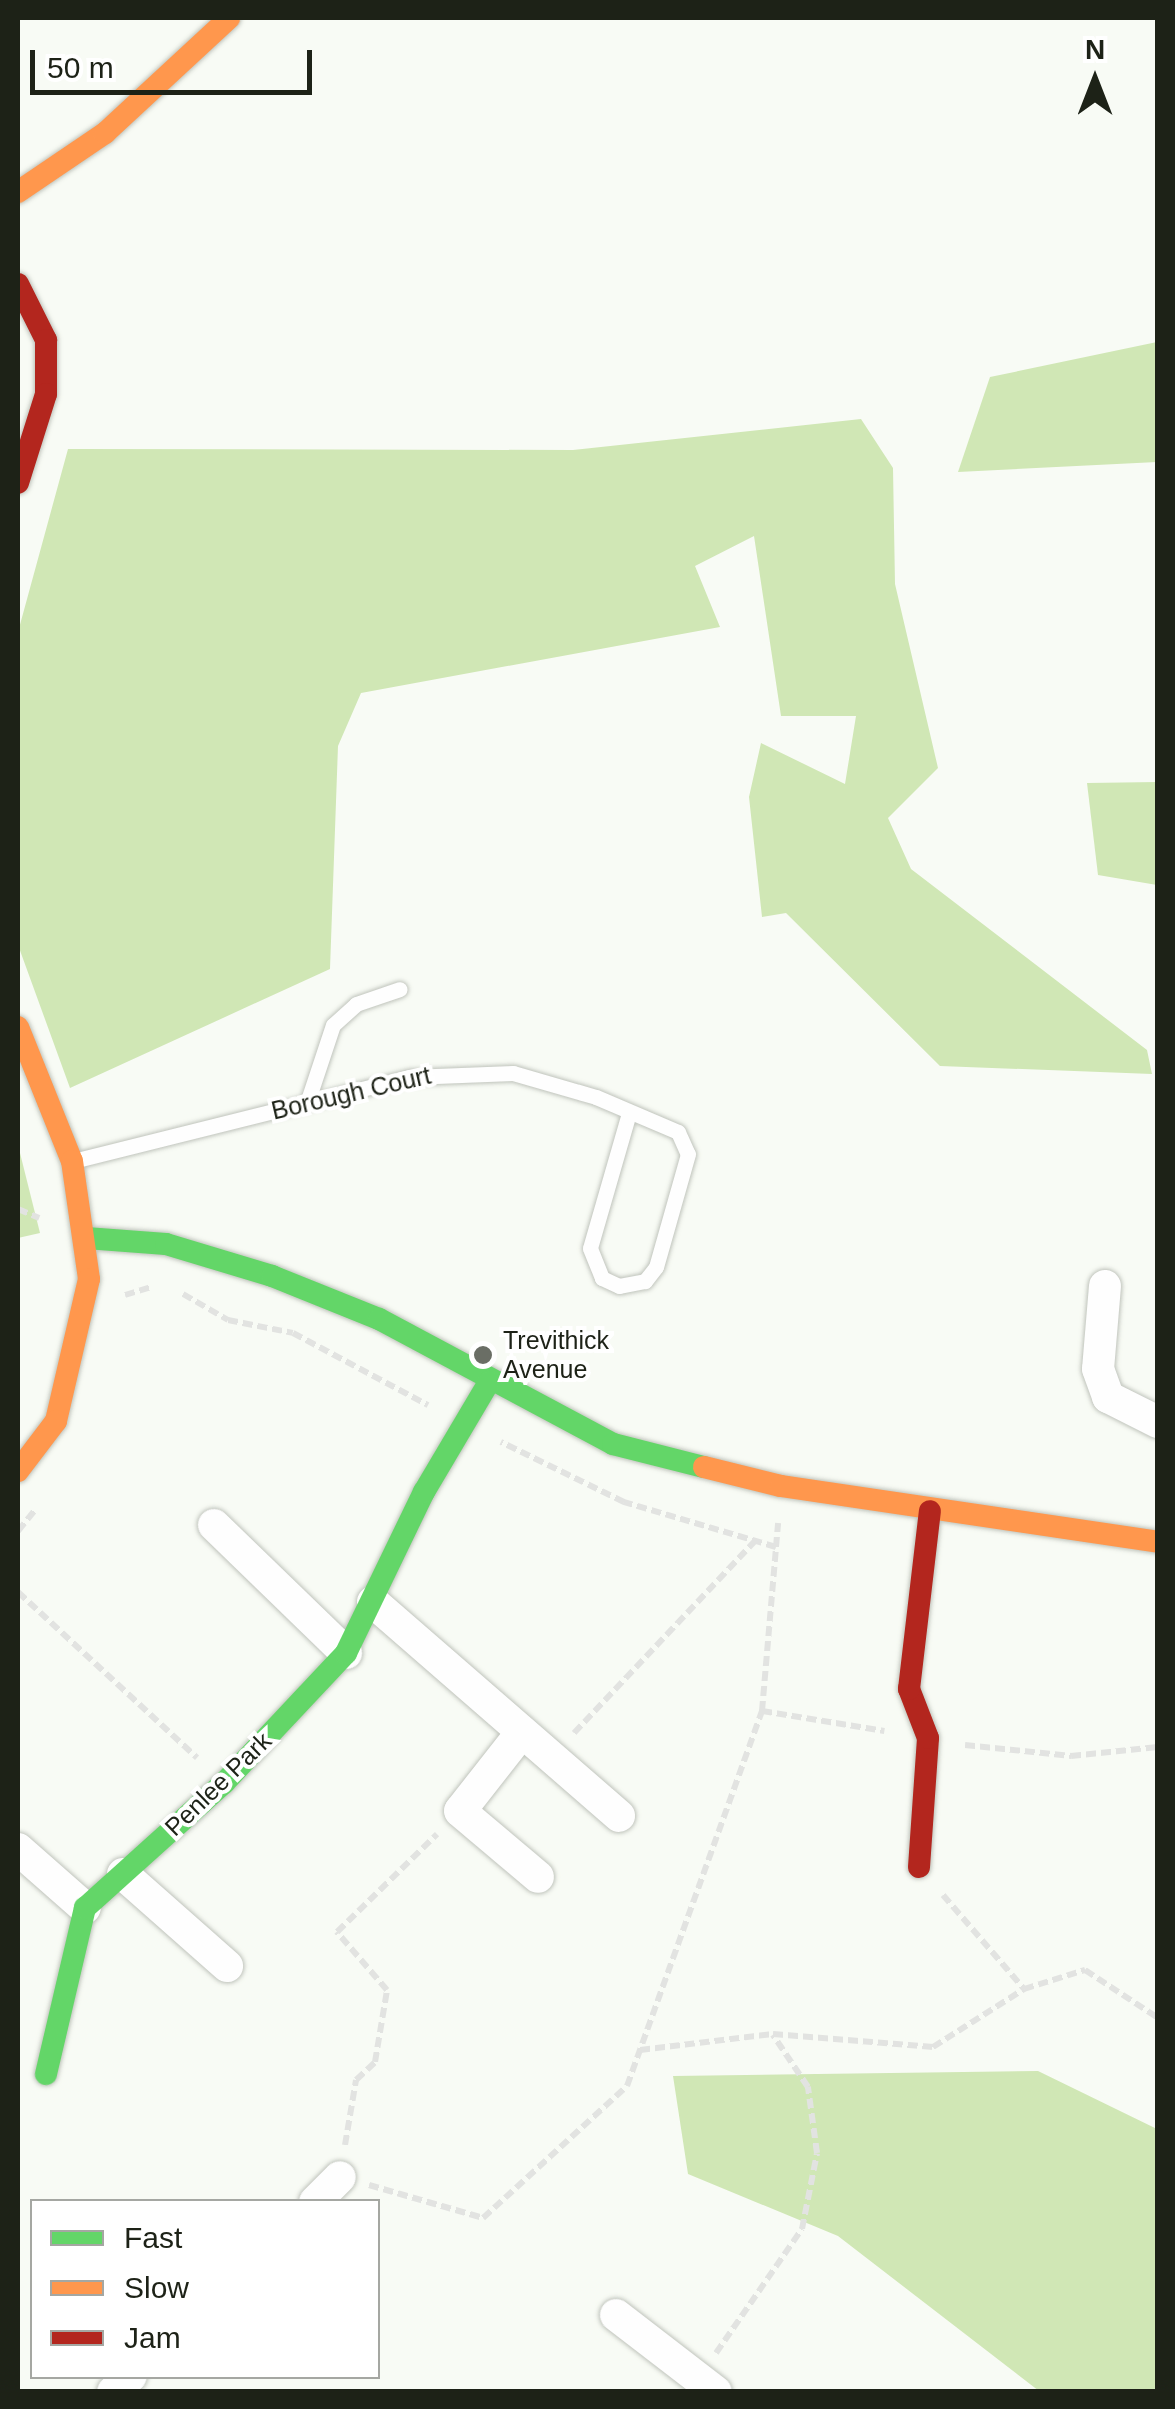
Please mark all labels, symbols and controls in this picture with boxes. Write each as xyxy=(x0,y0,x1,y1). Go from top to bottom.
scale bar xyxy=(35,30,318,92)
north arrow xyxy=(1045,30,1145,130)
text: N xyxy=(1085,34,1105,65)
text: 50 m xyxy=(47,51,114,84)
street label: Borough Court xyxy=(268,1060,434,1126)
place label: Trevithick Avenue xyxy=(503,1326,609,1385)
marker: Trevithick Avenue xyxy=(472,1344,494,1366)
street label: Penlee Park xyxy=(159,1726,277,1842)
legend xyxy=(30,2199,380,2379)
text: Fast xyxy=(124,2221,182,2254)
text: Slow xyxy=(124,2271,189,2304)
text: Jam xyxy=(124,2321,181,2354)

